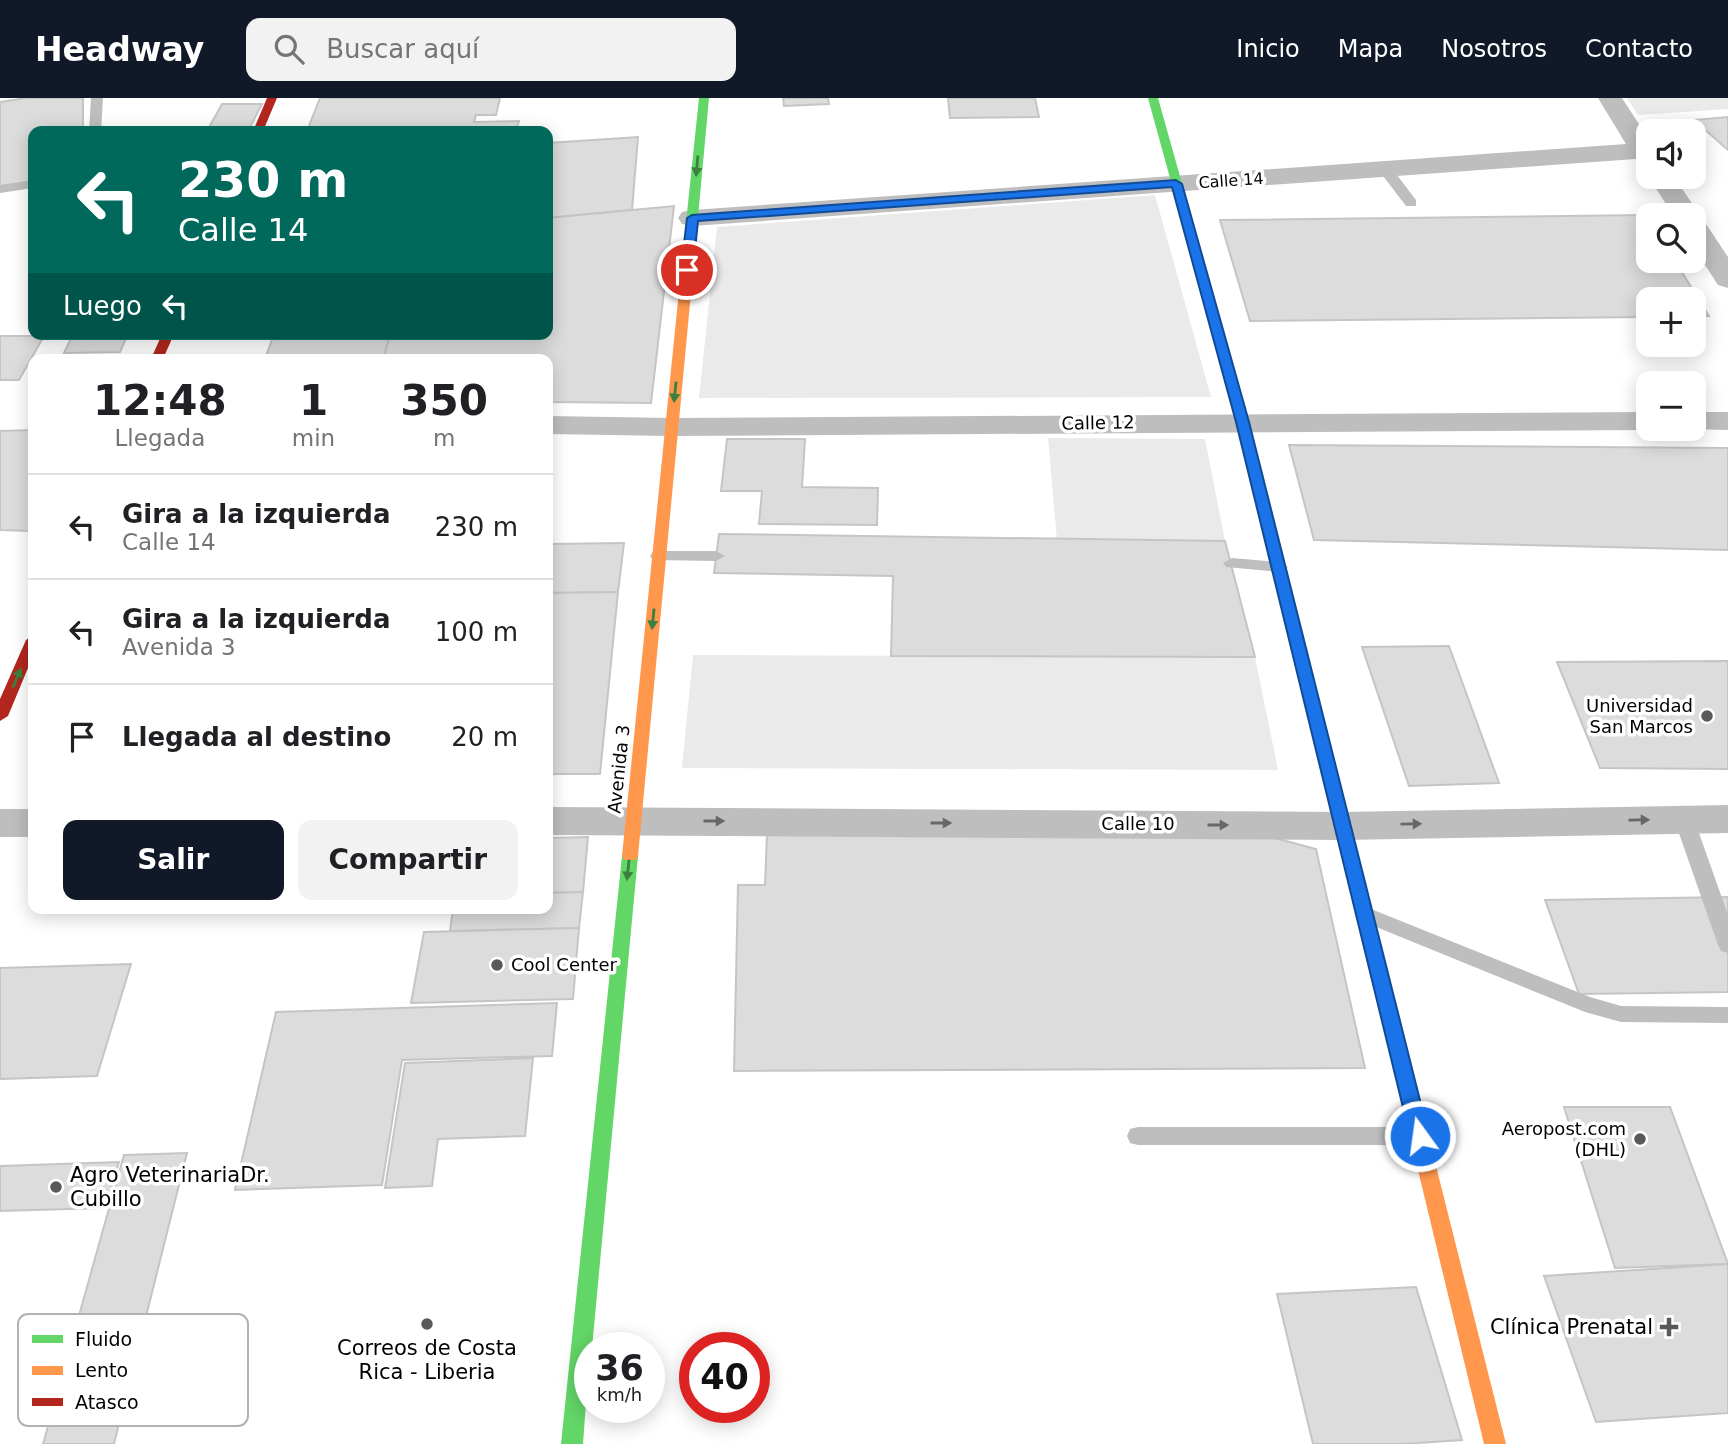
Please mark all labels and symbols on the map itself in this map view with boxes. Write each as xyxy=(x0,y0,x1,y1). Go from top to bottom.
one-way arrow xyxy=(691,155,702,177)
street label: Calle 14 xyxy=(1198,169,1264,192)
pin xyxy=(657,240,717,300)
one-way arrow xyxy=(669,382,680,404)
street label: Calle 12 xyxy=(1061,411,1135,434)
one-way arrow xyxy=(647,608,658,630)
one-way arrow xyxy=(11,668,23,688)
place label: Universidad San Marcos xyxy=(1586,695,1693,737)
marker: Universidad San Marcos xyxy=(1699,708,1715,724)
street label: Avenida 3 xyxy=(603,724,634,814)
street label: Calle 10 xyxy=(1101,813,1175,834)
one-way arrow xyxy=(1628,814,1650,826)
one-way arrow xyxy=(703,815,725,827)
one-way arrow xyxy=(931,817,953,829)
one-way arrow xyxy=(1207,819,1229,831)
one-way arrow xyxy=(1401,819,1423,830)
one-way arrow xyxy=(622,859,633,881)
place label: Cool Center xyxy=(511,954,617,975)
marker: Cool Center xyxy=(489,957,505,973)
position arrow xyxy=(1383,1099,1457,1173)
place label: Aeropost.com (DHL) xyxy=(1502,1118,1626,1160)
marker: Aeropost.com (DHL) xyxy=(1632,1131,1648,1147)
place label: Agro VeterinariaDr. Cubillo xyxy=(70,1163,270,1211)
marker: Agro VeterinariaDr. Cubillo xyxy=(48,1179,64,1195)
legend xyxy=(18,1314,248,1426)
place label: Clínica Prenatal xyxy=(1490,1315,1653,1339)
marker: Correos de Costa Rica - Liberia xyxy=(419,1316,435,1332)
marker: Clínica Prenatal xyxy=(1659,1317,1679,1337)
text: Fluido xyxy=(75,1328,132,1350)
speed limit sign: 40 xyxy=(679,1332,770,1423)
place label: Correos de Costa Rica - Liberia xyxy=(337,1336,517,1384)
text: Lento xyxy=(75,1359,128,1381)
text: Atasco xyxy=(75,1391,139,1413)

